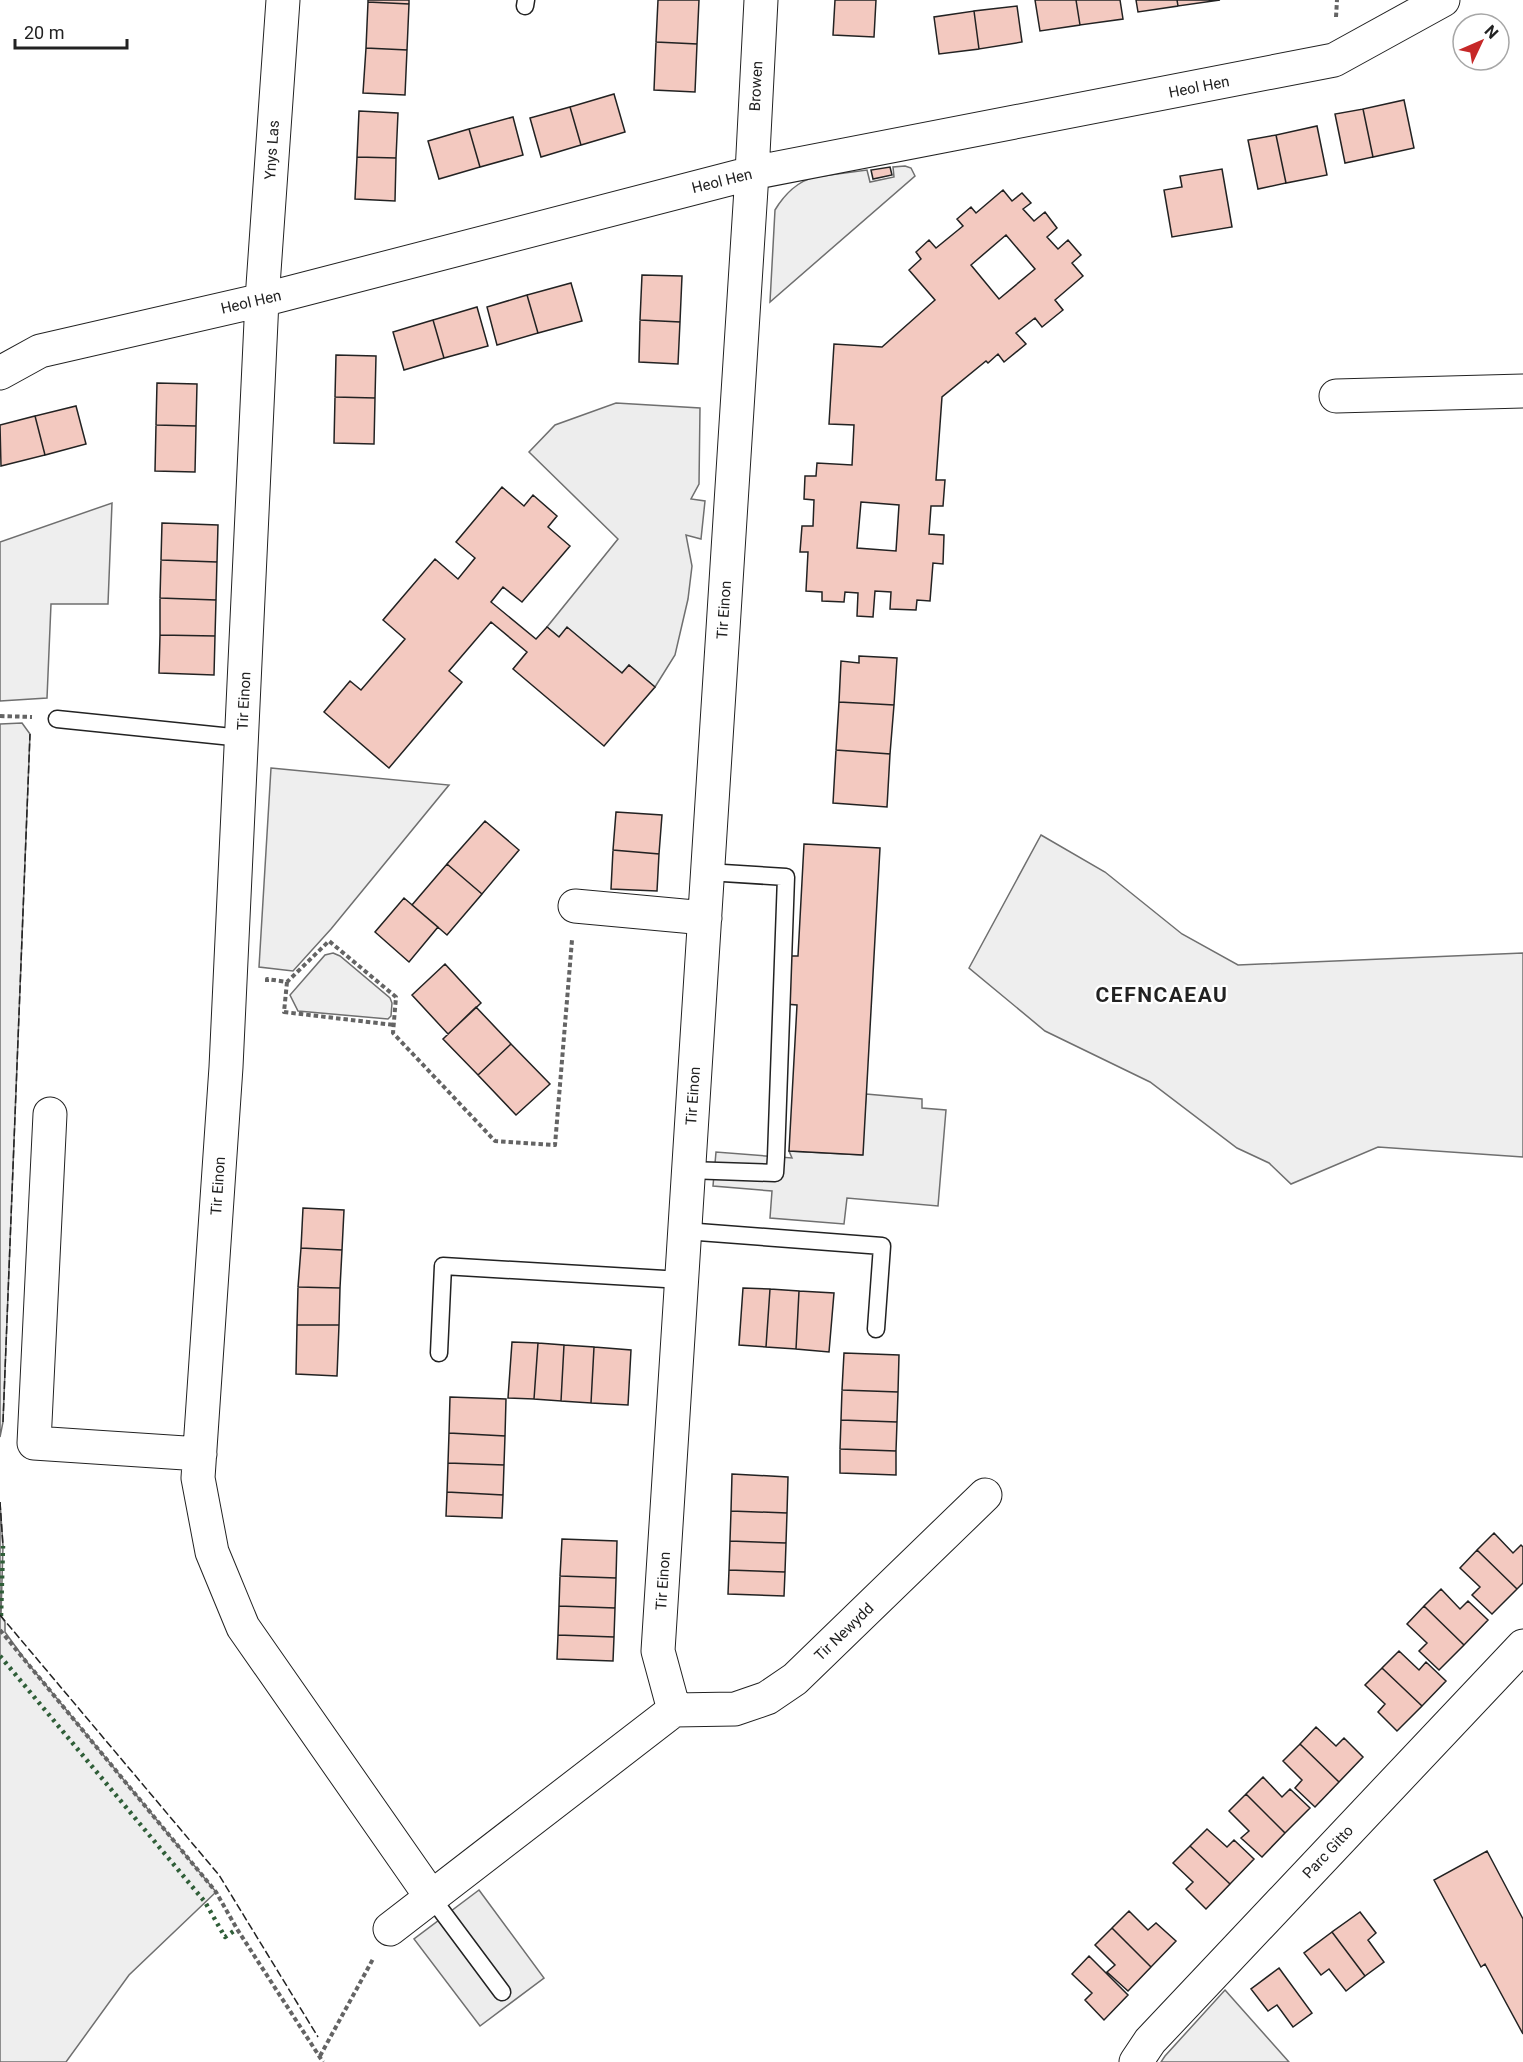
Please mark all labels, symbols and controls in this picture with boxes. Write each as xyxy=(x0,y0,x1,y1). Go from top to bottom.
scale bar xyxy=(15,12,128,50)
north arrow xyxy=(1451,12,1511,72)
text: N xyxy=(1481,21,1502,43)
text: 20 m xyxy=(24,22,64,43)
street label: Browen xyxy=(746,60,766,112)
street label: Heol Hen xyxy=(1167,72,1231,102)
street label: Ynys Las xyxy=(261,120,283,180)
street label: Heol Hen xyxy=(690,165,754,197)
street label: Heol Hen xyxy=(219,286,283,318)
street label: Tir Einon xyxy=(713,580,735,640)
street label: Tir Einon xyxy=(233,671,255,731)
district label: CEFNCAEAU xyxy=(1096,983,1228,1007)
street label: Tir Einon xyxy=(682,1066,704,1126)
street label: Tir Einon xyxy=(207,1156,229,1216)
street label: Tir Einon xyxy=(652,1551,674,1611)
street label: Tir Newydd xyxy=(811,1599,877,1665)
street label: Parc Gitto xyxy=(1299,1822,1357,1882)

